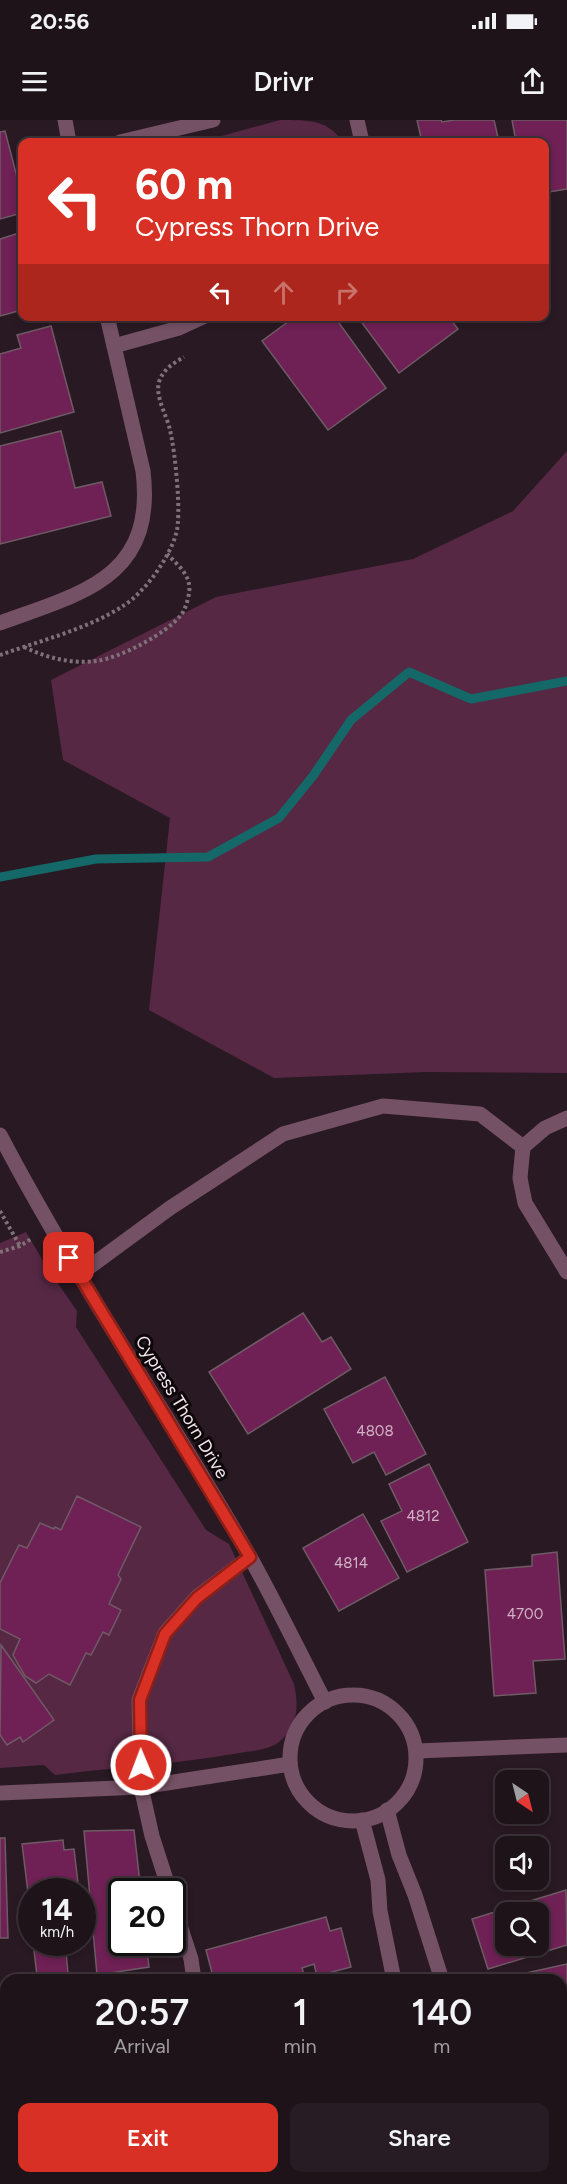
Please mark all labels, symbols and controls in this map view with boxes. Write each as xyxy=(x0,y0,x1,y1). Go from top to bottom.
text: 20:56 xyxy=(30,8,89,35)
icon: menu xyxy=(18,65,51,98)
text: Drivr xyxy=(254,65,313,98)
icon: share xyxy=(516,65,549,98)
text: 60 m xyxy=(135,159,233,210)
icon: left xyxy=(36,162,114,240)
text: Cypress Thorn Drive xyxy=(135,210,379,243)
icon: left xyxy=(204,276,237,309)
icon: ahead xyxy=(267,276,300,309)
icon: right xyxy=(330,276,363,309)
pin xyxy=(43,1232,94,1283)
icon: arrive xyxy=(52,1241,85,1274)
street label: Cypress Thorn Drive xyxy=(131,1332,233,1483)
house number: 4808 xyxy=(356,1422,394,1440)
house number: 4812 xyxy=(406,1507,440,1525)
house number: 4814 xyxy=(334,1554,368,1572)
house number: 4700 xyxy=(507,1605,543,1623)
position arrow xyxy=(109,1733,173,1797)
north arrow xyxy=(495,1770,549,1824)
map controls xyxy=(495,1770,549,1956)
button: sound xyxy=(495,1836,549,1890)
speed limit sign: 20 xyxy=(108,1878,186,1956)
text: 14 xyxy=(41,1891,73,1928)
button: search xyxy=(495,1902,549,1956)
text: km/h xyxy=(40,1923,74,1941)
text: 20:57 xyxy=(95,1991,189,2034)
text: 1 xyxy=(293,1991,308,2034)
text: 140 xyxy=(411,1991,472,2034)
text: Arrival xyxy=(114,2034,170,2058)
text: min xyxy=(284,2034,317,2058)
text: m xyxy=(433,2034,450,2058)
button: Exit xyxy=(18,2103,278,2172)
button: Share xyxy=(290,2103,549,2172)

